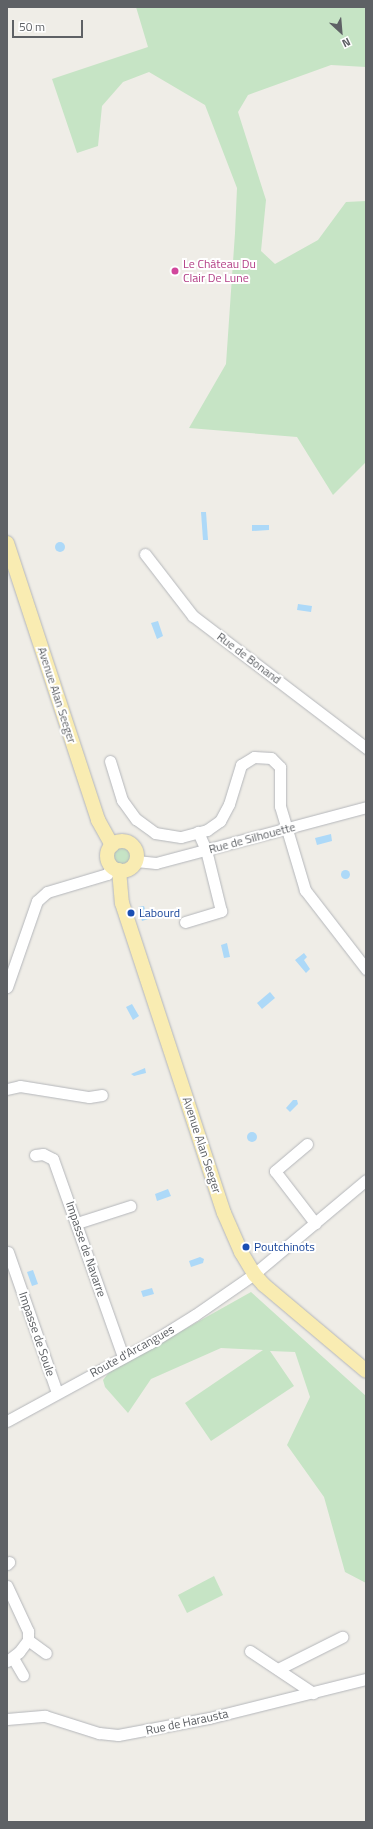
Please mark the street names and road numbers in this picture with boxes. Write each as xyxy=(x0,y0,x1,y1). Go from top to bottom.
street label: Rue de Bonand xyxy=(214,629,284,687)
street label: Avenue Alan Seeger xyxy=(35,645,79,745)
street label: Rue de Silhouette xyxy=(207,820,297,856)
street label: Avenue Alan Seeger xyxy=(180,1095,224,1195)
street label: Impasse de Navarre xyxy=(63,1199,109,1299)
street label: Impasse de Soule xyxy=(16,1290,58,1378)
street label: Route d'Arcangues xyxy=(87,1322,177,1380)
street label: Rue de Harausta xyxy=(144,1706,230,1738)

